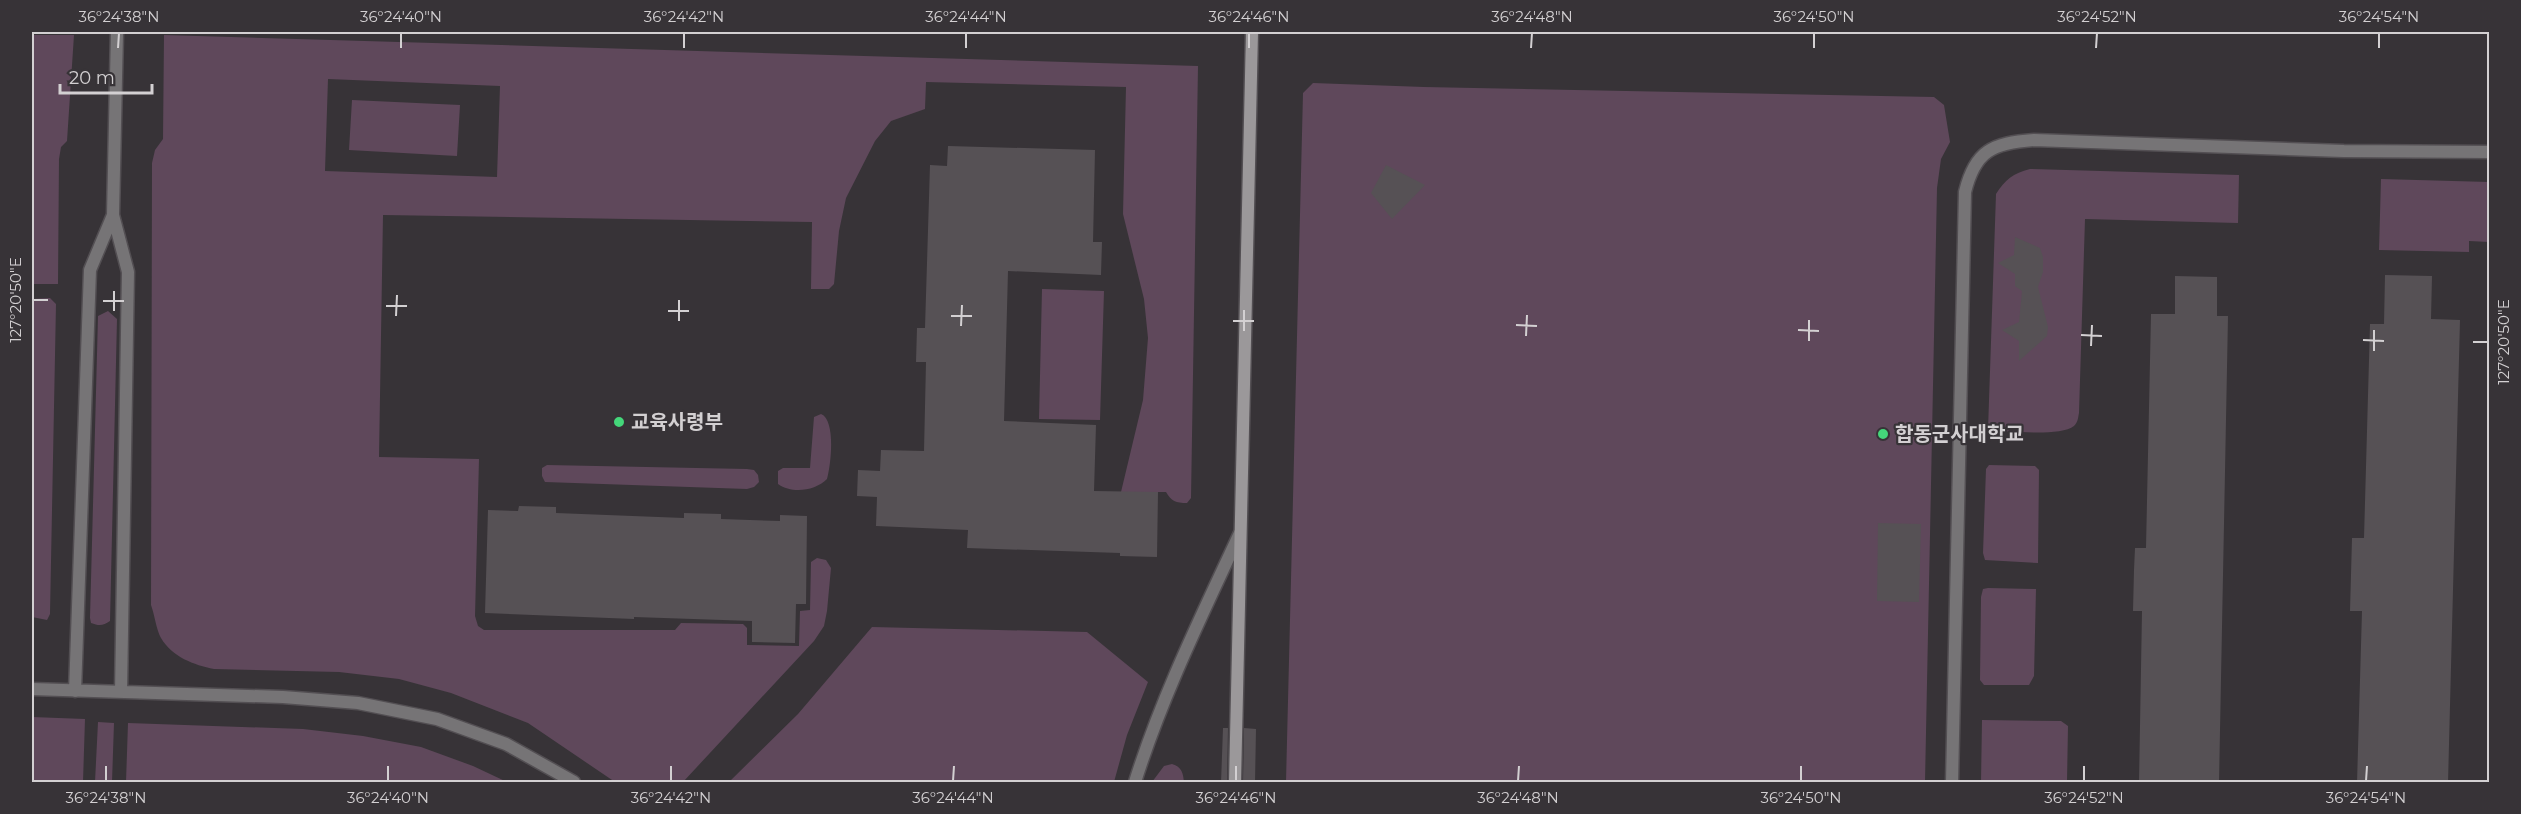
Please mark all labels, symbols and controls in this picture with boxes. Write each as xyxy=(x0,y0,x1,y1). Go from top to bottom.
text: 36°24'38"N xyxy=(79,7,159,26)
text: 36°24'40"N xyxy=(360,7,442,26)
text: 36°24'42"N xyxy=(644,7,724,26)
text: 36°24'44"N xyxy=(925,7,1007,26)
text: 36°24'46"N xyxy=(1209,7,1289,26)
text: 36°24'48"N xyxy=(1491,7,1573,26)
text: 36°24'50"N xyxy=(1773,7,1855,26)
text: 36°24'52"N xyxy=(2057,7,2137,26)
text: 36°24'54"N xyxy=(2339,7,2419,26)
scale bar xyxy=(60,57,152,95)
text: 20 m xyxy=(69,67,115,89)
text: 127°20'50"E xyxy=(6,257,25,343)
text: 127°20'50"E xyxy=(2494,299,2513,385)
place label: 교육사령부 xyxy=(631,410,723,434)
marker: 교육사령부 xyxy=(612,415,626,429)
place label: 합동군사대학교 xyxy=(1895,422,2024,446)
marker: 합동군사대학교 xyxy=(1876,427,1890,441)
text: 36°24'38"N xyxy=(66,788,146,807)
text: 36°24'40"N xyxy=(347,788,429,807)
text: 36°24'42"N xyxy=(631,788,711,807)
text: 36°24'44"N xyxy=(912,788,994,807)
text: 36°24'46"N xyxy=(1196,788,1276,807)
text: 36°24'48"N xyxy=(1477,788,1559,807)
text: 36°24'50"N xyxy=(1760,788,1842,807)
text: 36°24'52"N xyxy=(2044,788,2124,807)
text: 36°24'54"N xyxy=(2326,788,2406,807)

